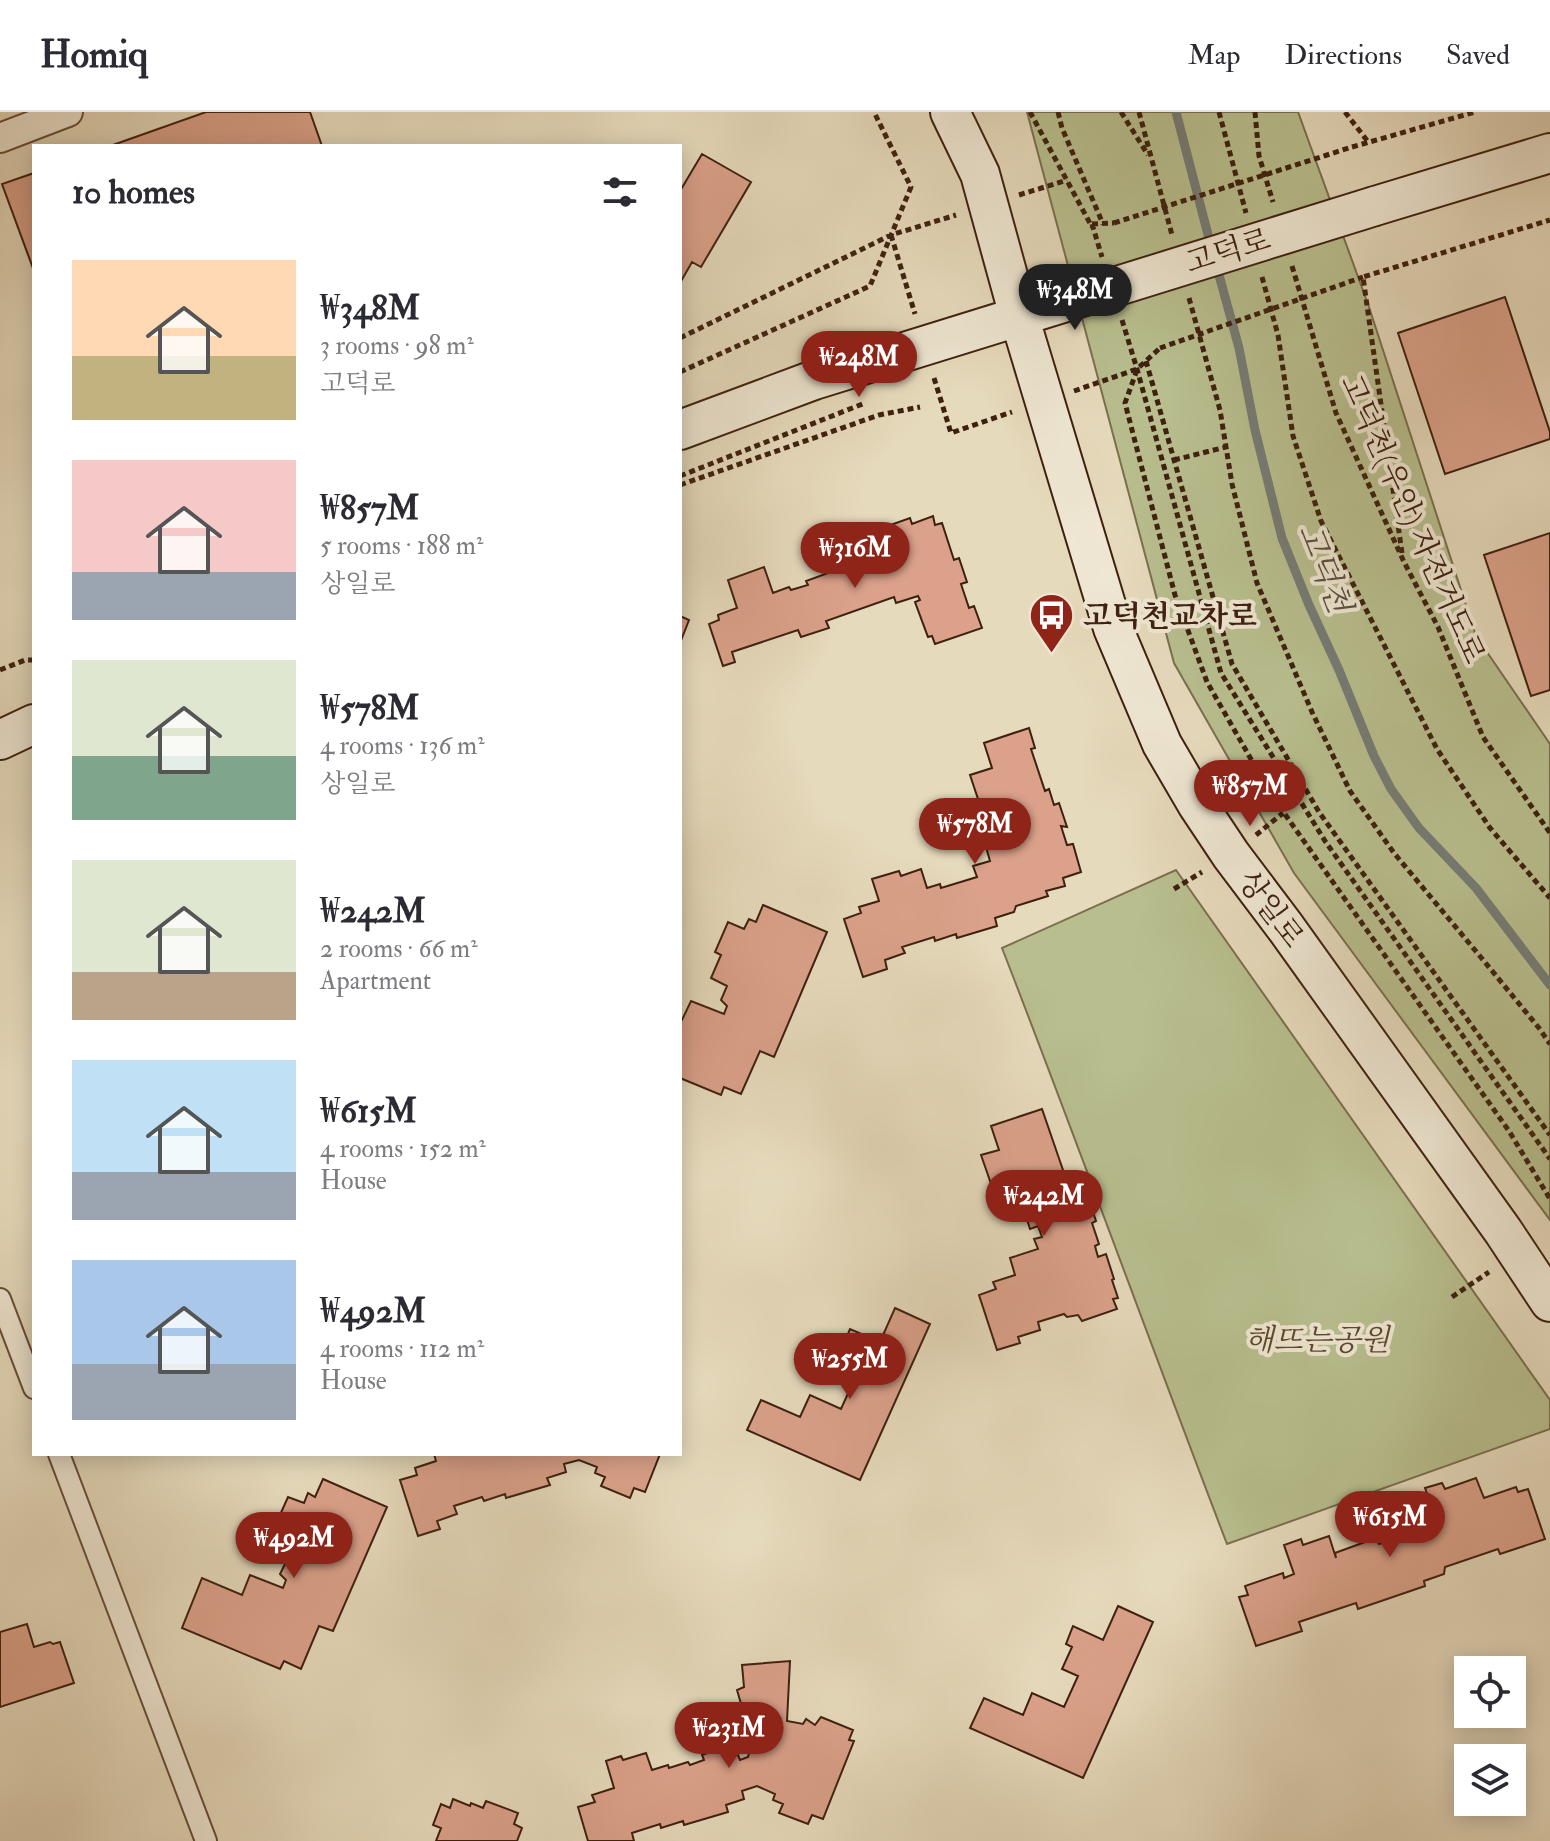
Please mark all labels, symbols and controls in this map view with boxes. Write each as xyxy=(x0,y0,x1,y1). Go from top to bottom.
text: Homiq xyxy=(40,31,148,79)
text: Map xyxy=(1188,38,1241,73)
text: Directions xyxy=(1285,38,1402,73)
text: Saved xyxy=(1446,38,1510,73)
icon: filters xyxy=(598,170,642,214)
text: 10 homes xyxy=(72,171,195,214)
street label: 고덕로 xyxy=(1181,221,1275,282)
pin: ₩348M xyxy=(1019,264,1131,332)
text: ₩348M xyxy=(1037,274,1113,306)
text: ₩348M xyxy=(320,287,420,330)
icon: home xyxy=(136,292,232,388)
text: 3 rooms · 98 m² xyxy=(320,330,474,362)
pin: ₩248M xyxy=(803,331,915,399)
text: ₩248M xyxy=(819,341,899,373)
text: 고덕로 xyxy=(320,368,395,400)
street label: 고덕천(우안) 자전거도로 xyxy=(1332,369,1493,669)
text: ₩857M xyxy=(320,487,419,530)
icon: home xyxy=(136,492,232,588)
water label: 고덕천 xyxy=(1289,518,1360,621)
pin: ₩316M xyxy=(799,522,911,590)
text: 5 rooms · 188 m² xyxy=(320,530,483,562)
text: ₩316M xyxy=(819,532,891,564)
text: 상일로 xyxy=(320,568,395,600)
bus stop icon: 고덕천교차로 xyxy=(1028,592,1076,655)
place label: 고덕천교차로 xyxy=(1083,598,1257,635)
text: ₩578M xyxy=(320,687,419,730)
icon: home xyxy=(136,692,232,788)
text: 4 rooms · 136 m² xyxy=(320,730,485,762)
pin: ₩857M xyxy=(1194,760,1306,828)
text: 상일로 xyxy=(320,768,395,800)
text: ₩857M xyxy=(1212,770,1288,802)
pin: ₩578M xyxy=(919,798,1031,866)
text: ₩578M xyxy=(937,808,1013,840)
street label: 상일로 xyxy=(1230,863,1312,955)
text: ₩242M xyxy=(320,890,426,933)
icon: home xyxy=(136,892,232,988)
text: 2 rooms · 66 m² xyxy=(320,933,478,965)
text: Apartment xyxy=(320,965,431,997)
text: ₩615M xyxy=(320,1090,417,1133)
icon: home xyxy=(136,1092,232,1188)
text: 4 rooms · 152 m² xyxy=(320,1133,486,1165)
text: House xyxy=(320,1165,387,1197)
pin: ₩242M xyxy=(988,1170,1100,1238)
text: ₩242M xyxy=(1004,1180,1084,1212)
text: ₩492M xyxy=(320,1290,426,1333)
icon: home xyxy=(136,1292,232,1388)
park label: 해뜨는공원 xyxy=(1245,1322,1391,1359)
text: 4 rooms · 112 m² xyxy=(320,1333,484,1365)
pin: ₩255M xyxy=(794,1333,906,1401)
text: ₩255M xyxy=(812,1343,888,1375)
text: House xyxy=(320,1365,387,1397)
pin: ₩615M xyxy=(1334,1491,1446,1559)
text: ₩615M xyxy=(1353,1501,1427,1533)
pin: ₩492M xyxy=(238,1512,350,1580)
text: ₩492M xyxy=(254,1522,334,1554)
map controls xyxy=(1454,1656,1526,1816)
button: locate xyxy=(1454,1656,1526,1728)
pin: ₩231M xyxy=(673,1702,785,1770)
text: ₩231M xyxy=(693,1712,765,1744)
button: layers xyxy=(1454,1744,1526,1816)

